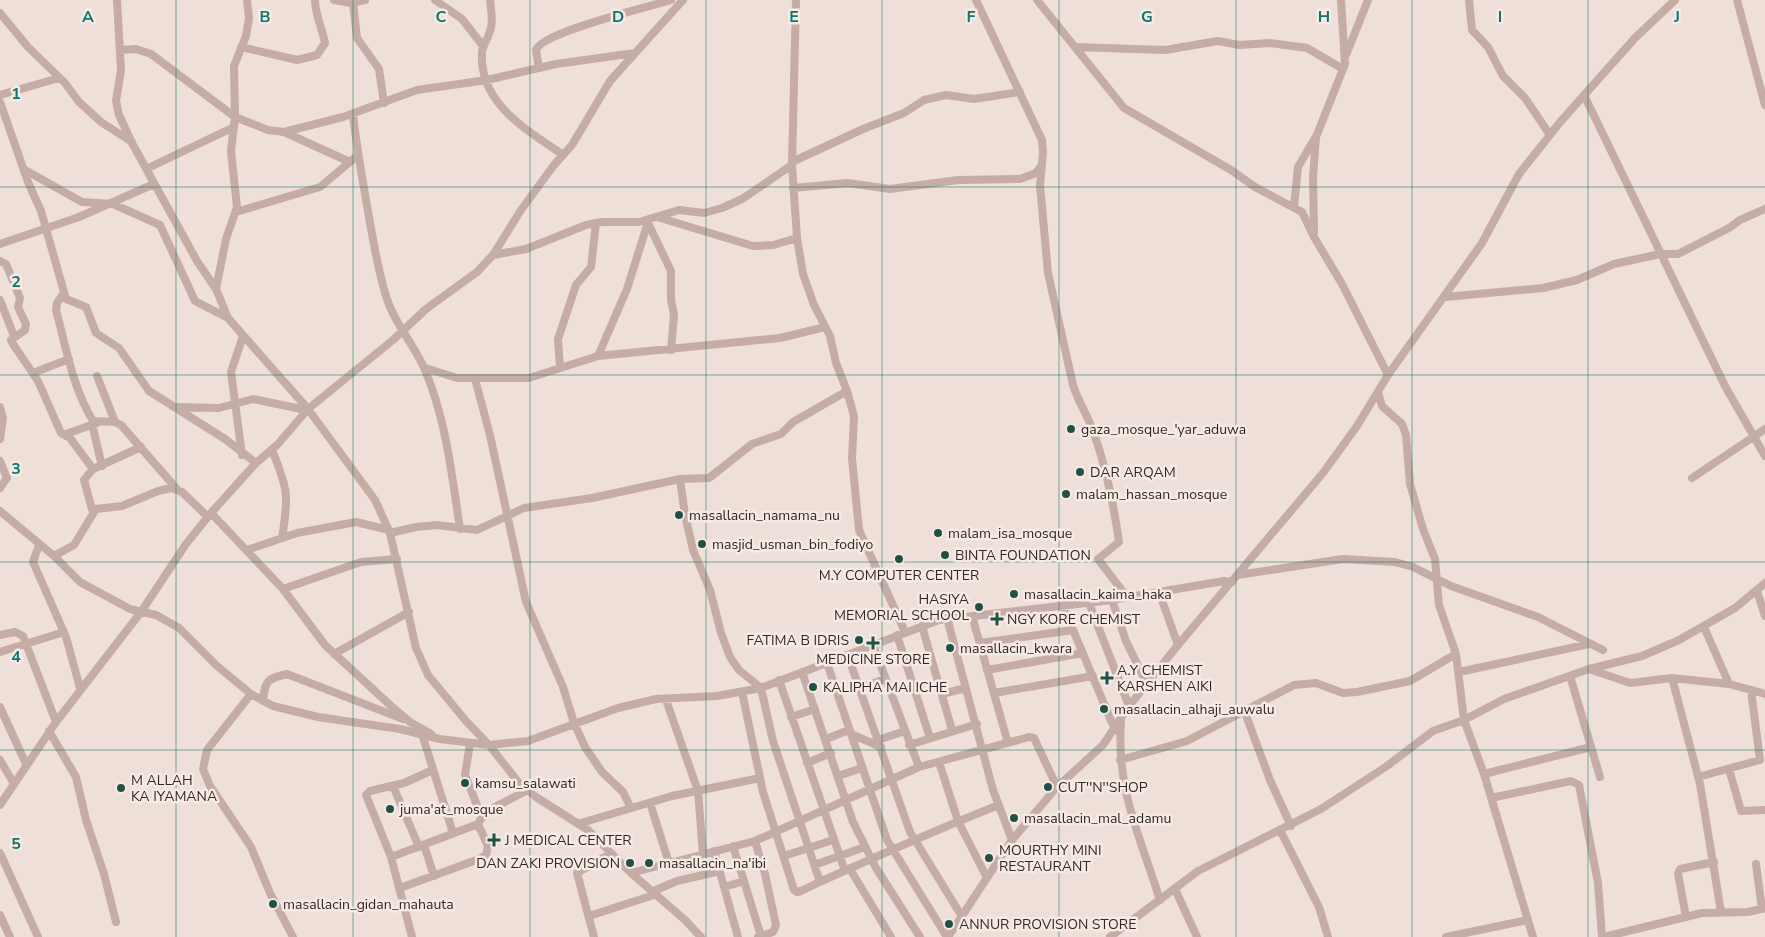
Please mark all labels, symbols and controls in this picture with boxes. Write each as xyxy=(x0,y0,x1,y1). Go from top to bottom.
text: A xyxy=(82,6,94,28)
text: B xyxy=(259,6,271,28)
text: C xyxy=(436,6,447,28)
text: D xyxy=(612,6,624,28)
text: E xyxy=(789,6,799,28)
text: F xyxy=(967,6,976,28)
text: G xyxy=(1141,6,1153,28)
text: H xyxy=(1318,6,1330,28)
text: I xyxy=(1498,6,1502,28)
text: J xyxy=(1673,6,1680,28)
text: 1 xyxy=(11,83,21,105)
text: 2 xyxy=(11,271,21,293)
place label: gaza_mosque_'yar_aduwa xyxy=(1081,420,1246,439)
marker: gaza_mosque_'yar_aduwa xyxy=(1065,423,1077,435)
text: 3 xyxy=(11,458,21,480)
place label: DAR ARQAM xyxy=(1090,463,1176,482)
marker: DAR ARQAM xyxy=(1074,466,1086,478)
place label: malam_hassan_mosque xyxy=(1076,485,1227,504)
marker: malam_hassan_mosque xyxy=(1060,488,1072,500)
place label: masallacin_namama_nu xyxy=(689,506,840,525)
marker: masallacin_namama_nu xyxy=(673,509,685,521)
place label: malam_isa_mosque xyxy=(948,524,1072,543)
marker: malam_isa_mosque xyxy=(932,527,944,539)
place label: masjid_usman_bin_fodiyo xyxy=(712,535,874,554)
marker: masjid_usman_bin_fodiyo xyxy=(696,538,708,550)
place label: BINTA FOUNDATION xyxy=(955,546,1091,565)
marker: BINTA FOUNDATION xyxy=(939,549,951,561)
marker: M.Y COMPUTER CENTER xyxy=(893,553,905,565)
place label: M.Y COMPUTER CENTER xyxy=(819,566,979,585)
place label: masallacin_kaima_haka xyxy=(1024,585,1172,604)
marker: masallacin_kaima_haka xyxy=(1008,588,1020,600)
place label: HASIYA MEMORIAL SCHOOL xyxy=(834,590,969,625)
marker: HASIYA MEMORIAL SCHOOL xyxy=(973,601,985,613)
place label: NGY KORE CHEMIST xyxy=(1007,610,1141,629)
marker: NGY KORE CHEMIST xyxy=(991,613,1003,625)
place label: FATIMA B IDRIS xyxy=(747,631,849,650)
marker: FATIMA B IDRIS xyxy=(853,634,865,646)
marker: MEDICINE STORE xyxy=(867,637,879,649)
place label: masallacin_kwara xyxy=(960,639,1072,658)
marker: masallacin_kwara xyxy=(944,642,956,654)
text: 4 xyxy=(11,646,21,668)
place label: MEDICINE STORE xyxy=(816,650,930,669)
place label: A.Y CHEMIST KARSHEN AIKI xyxy=(1117,661,1212,696)
marker: A.Y CHEMIST KARSHEN AIKI xyxy=(1101,672,1113,684)
place label: KALIPHA MAI ICHE xyxy=(823,678,947,697)
marker: KALIPHA MAI ICHE xyxy=(807,681,819,693)
place label: masallacin_alhaji_auwalu xyxy=(1114,700,1275,719)
marker: masallacin_alhaji_auwalu xyxy=(1098,703,1110,715)
place label: M ALLAH KA IYAMANA xyxy=(131,771,217,806)
place label: kamsu_salawati xyxy=(475,774,576,793)
marker: kamsu_salawati xyxy=(459,777,471,789)
place label: CUT''N''SHOP xyxy=(1058,778,1148,797)
marker: CUT''N''SHOP xyxy=(1042,781,1054,793)
marker: M ALLAH KA IYAMANA xyxy=(115,782,127,794)
place label: juma'at_mosque xyxy=(399,800,503,819)
marker: juma'at_mosque xyxy=(384,803,396,815)
place label: masallacin_mal_adamu xyxy=(1024,809,1171,828)
marker: masallacin_mal_adamu xyxy=(1008,812,1020,824)
place label: J MEDICAL CENTER xyxy=(504,831,632,850)
text: 5 xyxy=(11,833,21,855)
marker: J MEDICAL CENTER xyxy=(487,833,501,847)
place label: MOURTHY MINI RESTAURANT xyxy=(999,841,1102,876)
marker: MOURTHY MINI RESTAURANT xyxy=(983,852,995,864)
place label: DAN ZAKI PROVISION xyxy=(476,854,620,873)
place label: masallacin_na'ibi xyxy=(659,854,766,873)
marker: DAN ZAKI PROVISION xyxy=(624,857,636,869)
marker: masallacin_na'ibi xyxy=(643,857,655,869)
place label: masallacin_gidan_mahauta xyxy=(283,895,454,914)
marker: masallacin_gidan_mahauta xyxy=(267,898,279,910)
place label: ANNUR PROVISION STORE xyxy=(959,915,1136,934)
marker: ANNUR PROVISION STORE xyxy=(943,918,955,930)

